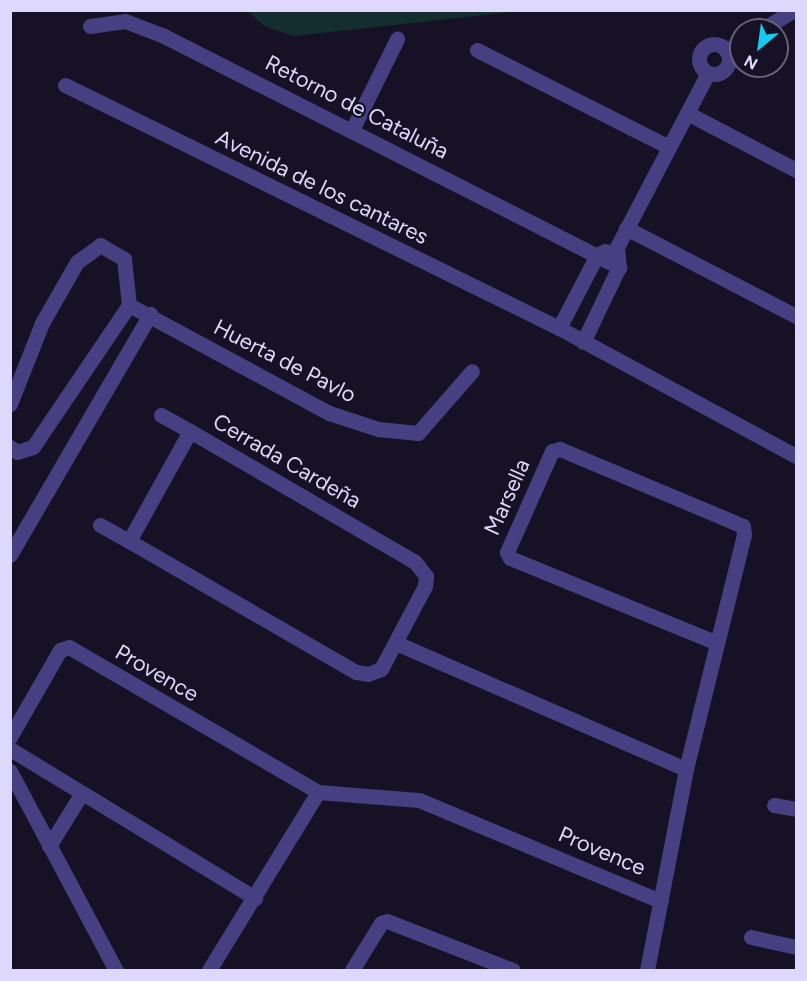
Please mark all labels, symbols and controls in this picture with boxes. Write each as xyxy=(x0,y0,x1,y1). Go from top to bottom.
north arrow xyxy=(729,18,789,78)
street label: Retorno de Cataluña xyxy=(261,49,453,165)
text: N xyxy=(741,51,761,74)
street label: Avenida de los cantares xyxy=(212,124,432,250)
street label: Huerta de Pavlo xyxy=(209,314,361,408)
street label: Cerrada Cardeña xyxy=(208,408,366,514)
street label: Marsella xyxy=(479,455,535,539)
street label: Provence xyxy=(111,639,203,707)
street label: Provence xyxy=(555,821,649,881)

